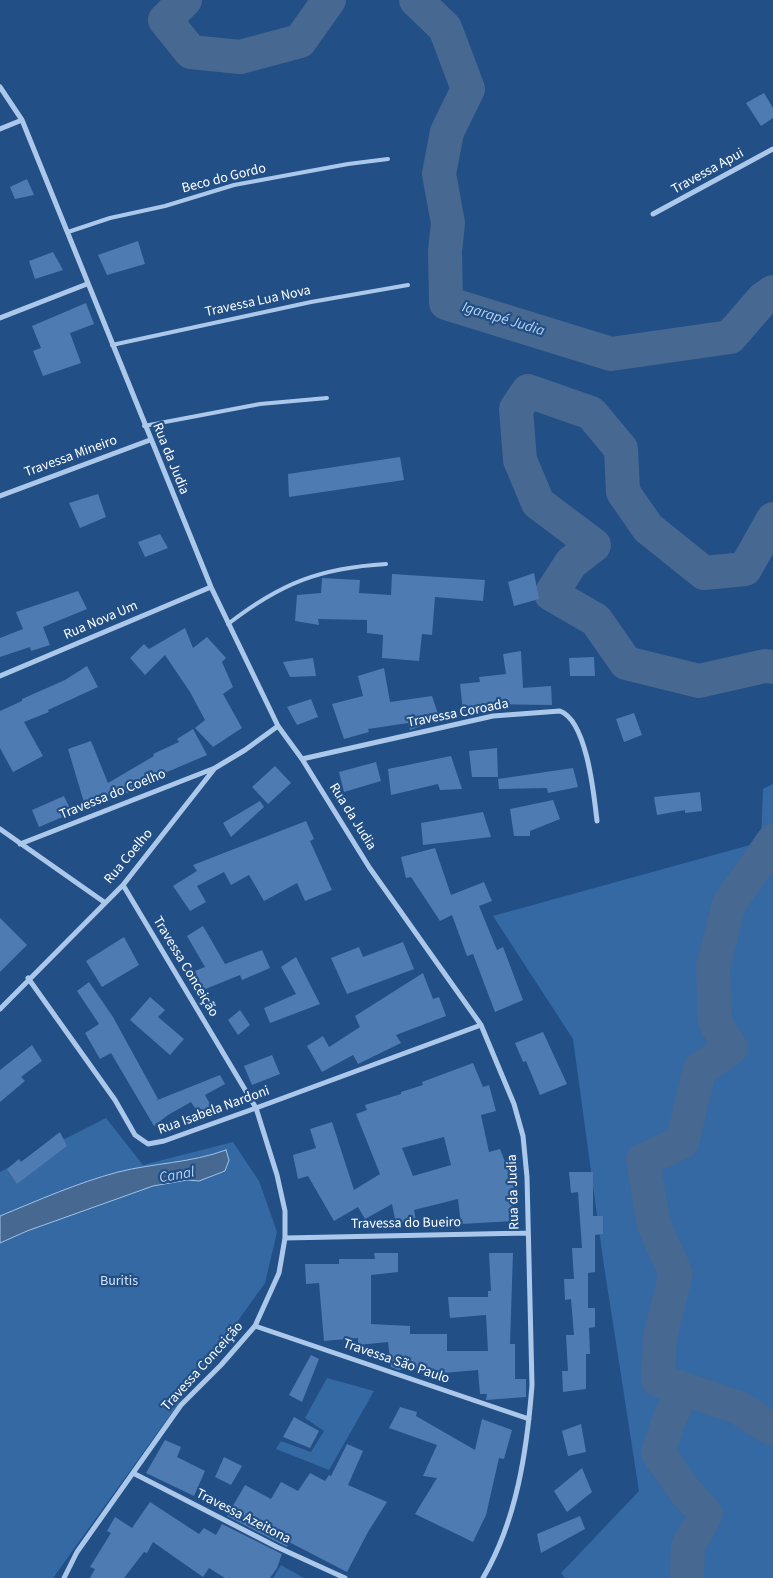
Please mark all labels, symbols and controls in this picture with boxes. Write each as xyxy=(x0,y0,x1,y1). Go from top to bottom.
street label: Travessa Apui xyxy=(669,145,747,199)
street label: Beco do Gordo xyxy=(180,160,268,198)
street label: Travessa Lua Nova xyxy=(204,283,312,321)
water label: Igarapé Judia xyxy=(460,299,546,341)
street label: Rua da Judia xyxy=(148,421,192,497)
street label: Travessa Mineiro xyxy=(22,432,120,482)
street label: Rua Nova Um xyxy=(61,598,141,644)
street label: Travessa Coroada xyxy=(406,696,510,732)
street label: Travessa do Coelho xyxy=(58,766,168,824)
street label: Rua da Judia xyxy=(325,780,379,854)
street label: Rua Coelho xyxy=(101,826,157,888)
street label: Travessa Conceição xyxy=(148,914,222,1020)
street label: Rua Isabela Nardoni xyxy=(156,1083,272,1139)
street label: Rua da Judia xyxy=(504,1154,524,1230)
water label: Canal xyxy=(158,1164,196,1188)
street label: Travessa do Bueiro xyxy=(351,1215,461,1233)
park label: Buritis xyxy=(100,1274,138,1290)
street label: Travessa Conceição xyxy=(159,1319,247,1415)
street label: Travessa São Paulo xyxy=(341,1336,451,1388)
street label: Travessa Azeitona xyxy=(193,1486,293,1548)

